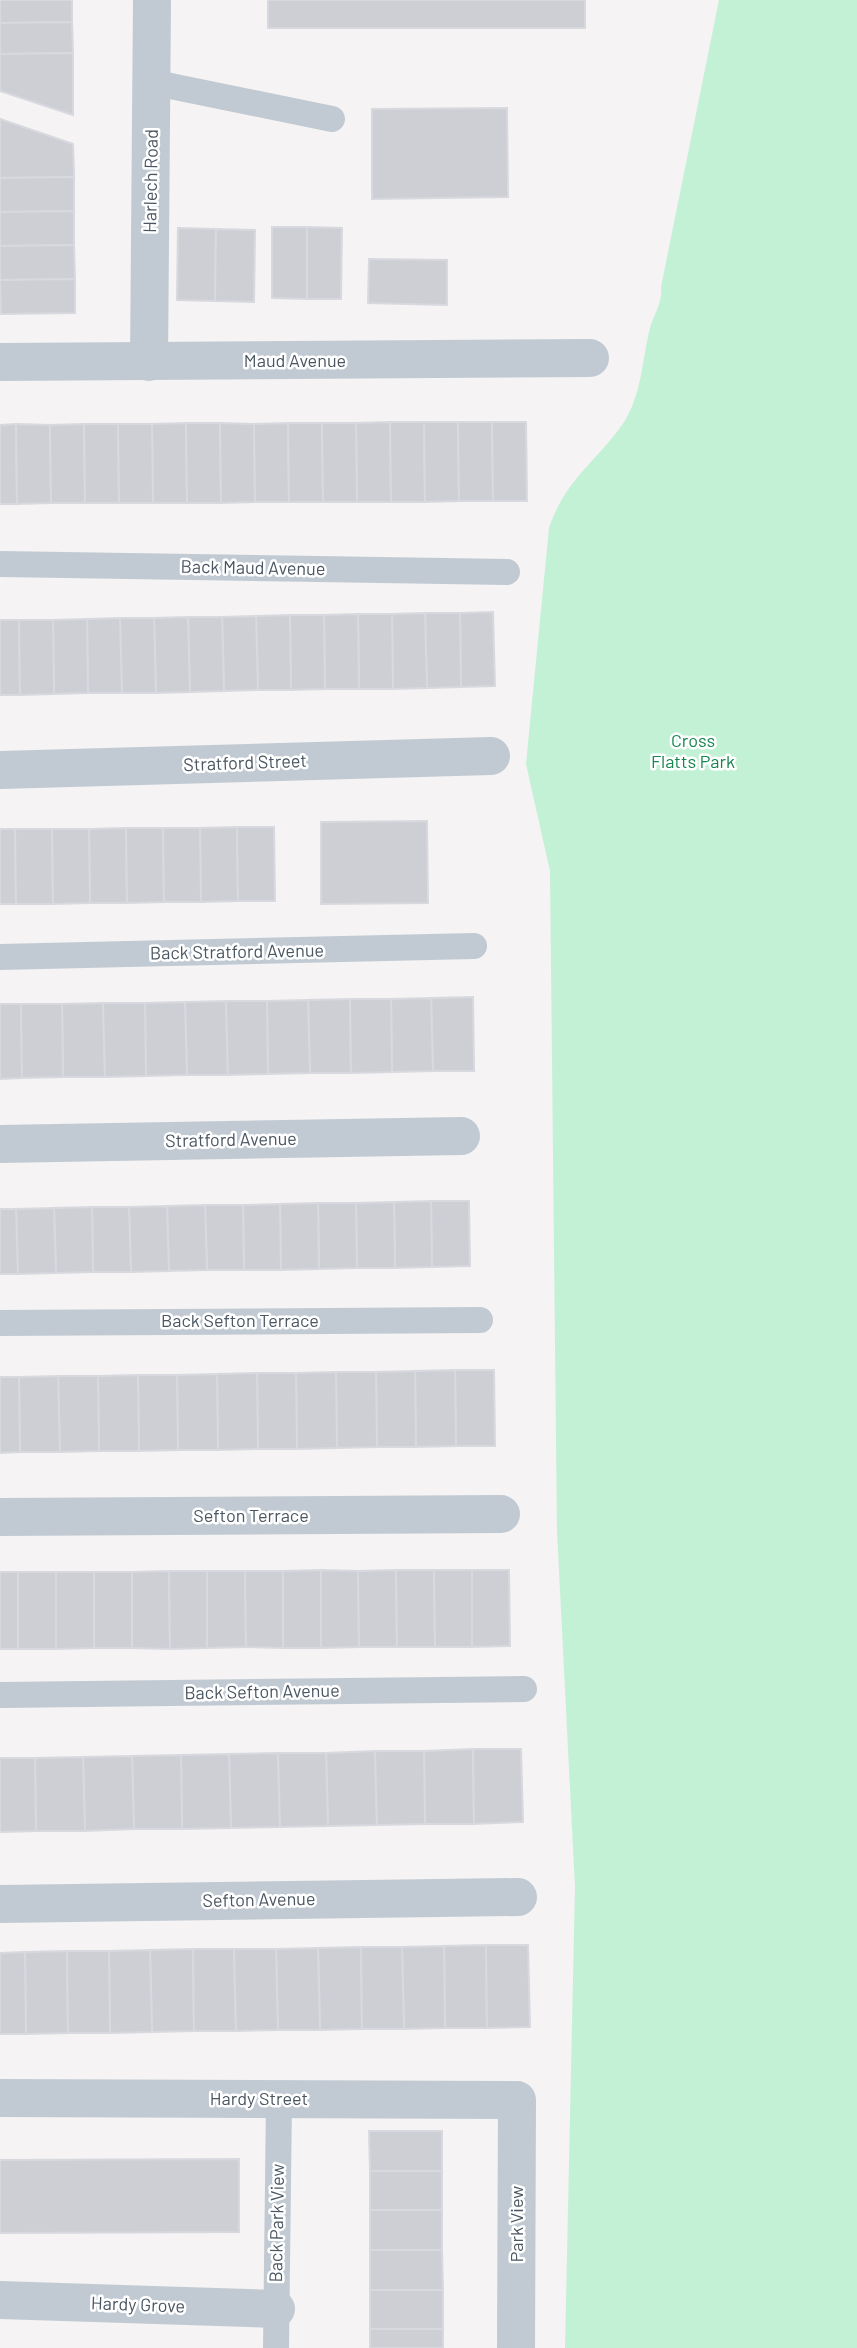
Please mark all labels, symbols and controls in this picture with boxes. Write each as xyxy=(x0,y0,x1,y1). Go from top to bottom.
street label: Harlech Road xyxy=(138,129,162,233)
street label: Maud Avenue xyxy=(244,349,346,371)
street label: Back Maud Avenue xyxy=(180,555,326,579)
park label: Cross Flatts Park xyxy=(651,729,735,772)
street label: Stratford Street xyxy=(183,749,307,775)
street label: Back Stratford Avenue xyxy=(150,938,324,964)
street label: Stratford Avenue xyxy=(165,1127,297,1151)
street label: Back Sefton Terrace xyxy=(161,1309,319,1331)
street label: Sefton Terrace xyxy=(193,1504,309,1526)
street label: Back Sefton Avenue xyxy=(184,1679,340,1703)
street label: Sefton Avenue xyxy=(202,1887,316,1911)
street label: Hardy Street xyxy=(210,2087,308,2109)
street label: Back Park View xyxy=(264,2163,288,2283)
street label: Park View xyxy=(505,2186,527,2262)
street label: Hardy Grove xyxy=(91,2291,185,2317)

